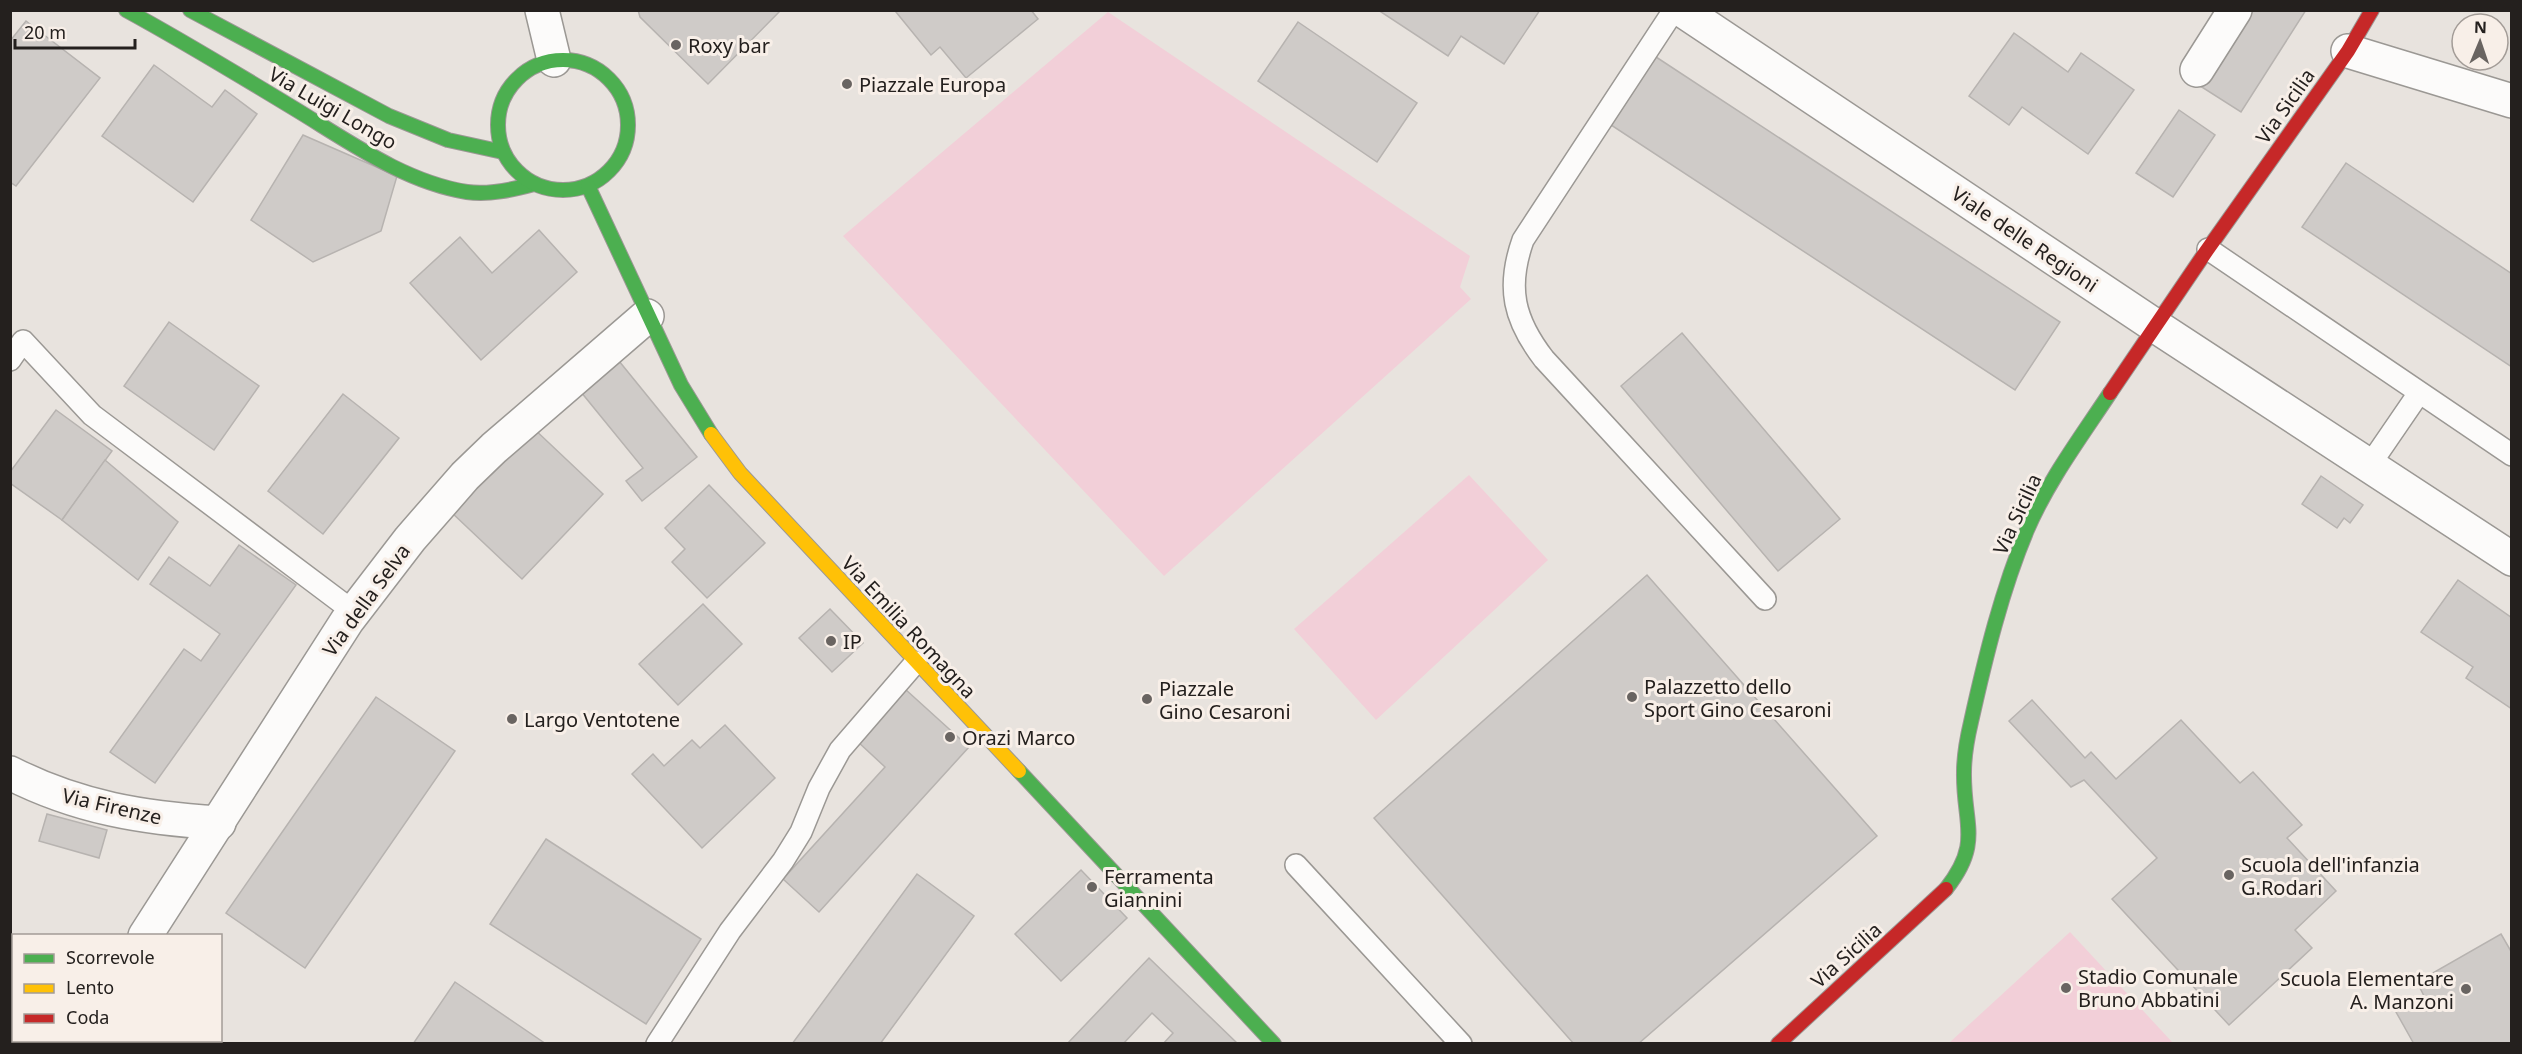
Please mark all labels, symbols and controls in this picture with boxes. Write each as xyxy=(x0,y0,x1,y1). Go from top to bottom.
scale bar xyxy=(15,12,135,50)
north arrow xyxy=(2450,12,2510,72)
text: N xyxy=(2474,16,2487,38)
text: 20 m xyxy=(24,20,66,44)
place label: Roxy bar xyxy=(688,32,770,59)
marker: Roxy bar xyxy=(669,38,683,52)
street label: Via Luigi Longo xyxy=(264,60,402,156)
street label: Via Sicilia xyxy=(2249,63,2321,149)
place label: Piazzale Europa xyxy=(859,71,1006,98)
marker: Piazzale Europa xyxy=(840,77,854,91)
street label: Viale delle Regioni xyxy=(1946,180,2104,298)
street label: Via Sicilia xyxy=(1987,469,2047,559)
street label: Via della Selva xyxy=(316,538,416,662)
street label: Via Emilia Romagna xyxy=(836,550,982,704)
place label: IP xyxy=(843,628,862,655)
marker: IP xyxy=(824,634,838,648)
place label: Palazzetto dello Sport Gino Cesaroni xyxy=(1644,673,1832,723)
place label: Piazzale Gino Cesaroni xyxy=(1159,675,1291,725)
marker: Palazzetto dello Sport Gino Cesaroni xyxy=(1625,690,1639,704)
marker: Piazzale Gino Cesaroni xyxy=(1140,692,1154,706)
place label: Largo Ventotene xyxy=(524,706,680,733)
marker: Largo Ventotene xyxy=(505,712,519,726)
place label: Orazi Marco xyxy=(962,724,1075,751)
marker: Orazi Marco xyxy=(943,730,957,744)
street label: Via Firenze xyxy=(60,781,164,831)
place label: Scuola dell'infanzia G.Rodari xyxy=(2241,851,2420,901)
place label: Ferramenta Giannini xyxy=(1104,863,1214,913)
marker: Scuola dell'infanzia G.Rodari xyxy=(2222,868,2236,882)
marker: Ferramenta Giannini xyxy=(1085,880,1099,894)
street label: Via Sicilia xyxy=(1805,916,1887,994)
legend xyxy=(12,934,222,1042)
text: Scorrevole xyxy=(66,945,155,969)
place label: Stadio Comunale Bruno Abbatini xyxy=(2078,963,2238,1013)
place label: Scuola Elementare A. Manzoni xyxy=(2280,965,2454,1015)
text: Lento xyxy=(66,975,114,999)
marker: Stadio Comunale Bruno Abbatini xyxy=(2059,981,2073,995)
marker: Scuola Elementare A. Manzoni xyxy=(2459,982,2473,996)
text: Coda xyxy=(66,1005,109,1029)

